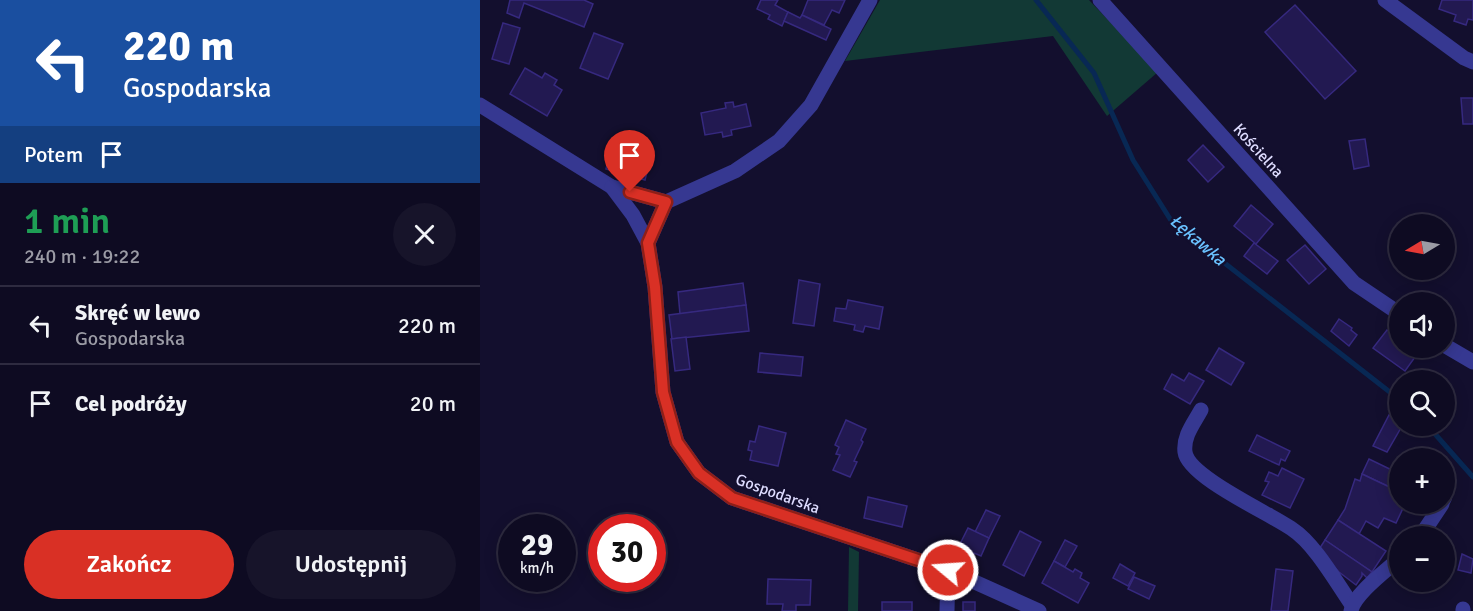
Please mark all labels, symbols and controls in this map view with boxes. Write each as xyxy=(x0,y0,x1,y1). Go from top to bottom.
text: 220 m xyxy=(123,21,234,72)
icon: left xyxy=(24,24,102,102)
text: Gospodarska xyxy=(123,72,272,105)
street label: Kościelna xyxy=(1229,119,1288,182)
pin xyxy=(604,130,655,192)
icon: arrive xyxy=(95,138,128,171)
icon: arrive xyxy=(613,139,646,172)
text: Potem xyxy=(24,141,83,168)
text: 1 min xyxy=(24,199,110,244)
button: close xyxy=(393,203,456,266)
water label: Łękawka xyxy=(1165,210,1231,271)
north arrow xyxy=(1389,214,1455,280)
map controls xyxy=(1389,214,1455,592)
text: 240 m · 19:22 xyxy=(24,244,140,269)
button: sound xyxy=(1389,292,1455,358)
text: Skręć w lewo xyxy=(75,299,200,326)
icon: left xyxy=(24,309,57,342)
text: 220 m xyxy=(398,312,456,339)
text: Gospodarska xyxy=(75,326,185,351)
button: search xyxy=(1389,370,1455,436)
icon: arrive xyxy=(24,387,57,420)
text: Cel podróży xyxy=(75,390,187,417)
text: 20 m xyxy=(410,390,456,417)
button: + xyxy=(1389,448,1455,514)
street label: Gospodarska xyxy=(733,469,822,518)
speed limit sign: 30 xyxy=(588,514,666,592)
button: − xyxy=(1389,526,1455,592)
text: 29 xyxy=(521,527,553,564)
button: Zakończ xyxy=(24,530,234,599)
button: Udostępnij xyxy=(246,530,456,599)
position arrow xyxy=(916,538,980,602)
text: km/h xyxy=(520,559,554,577)

